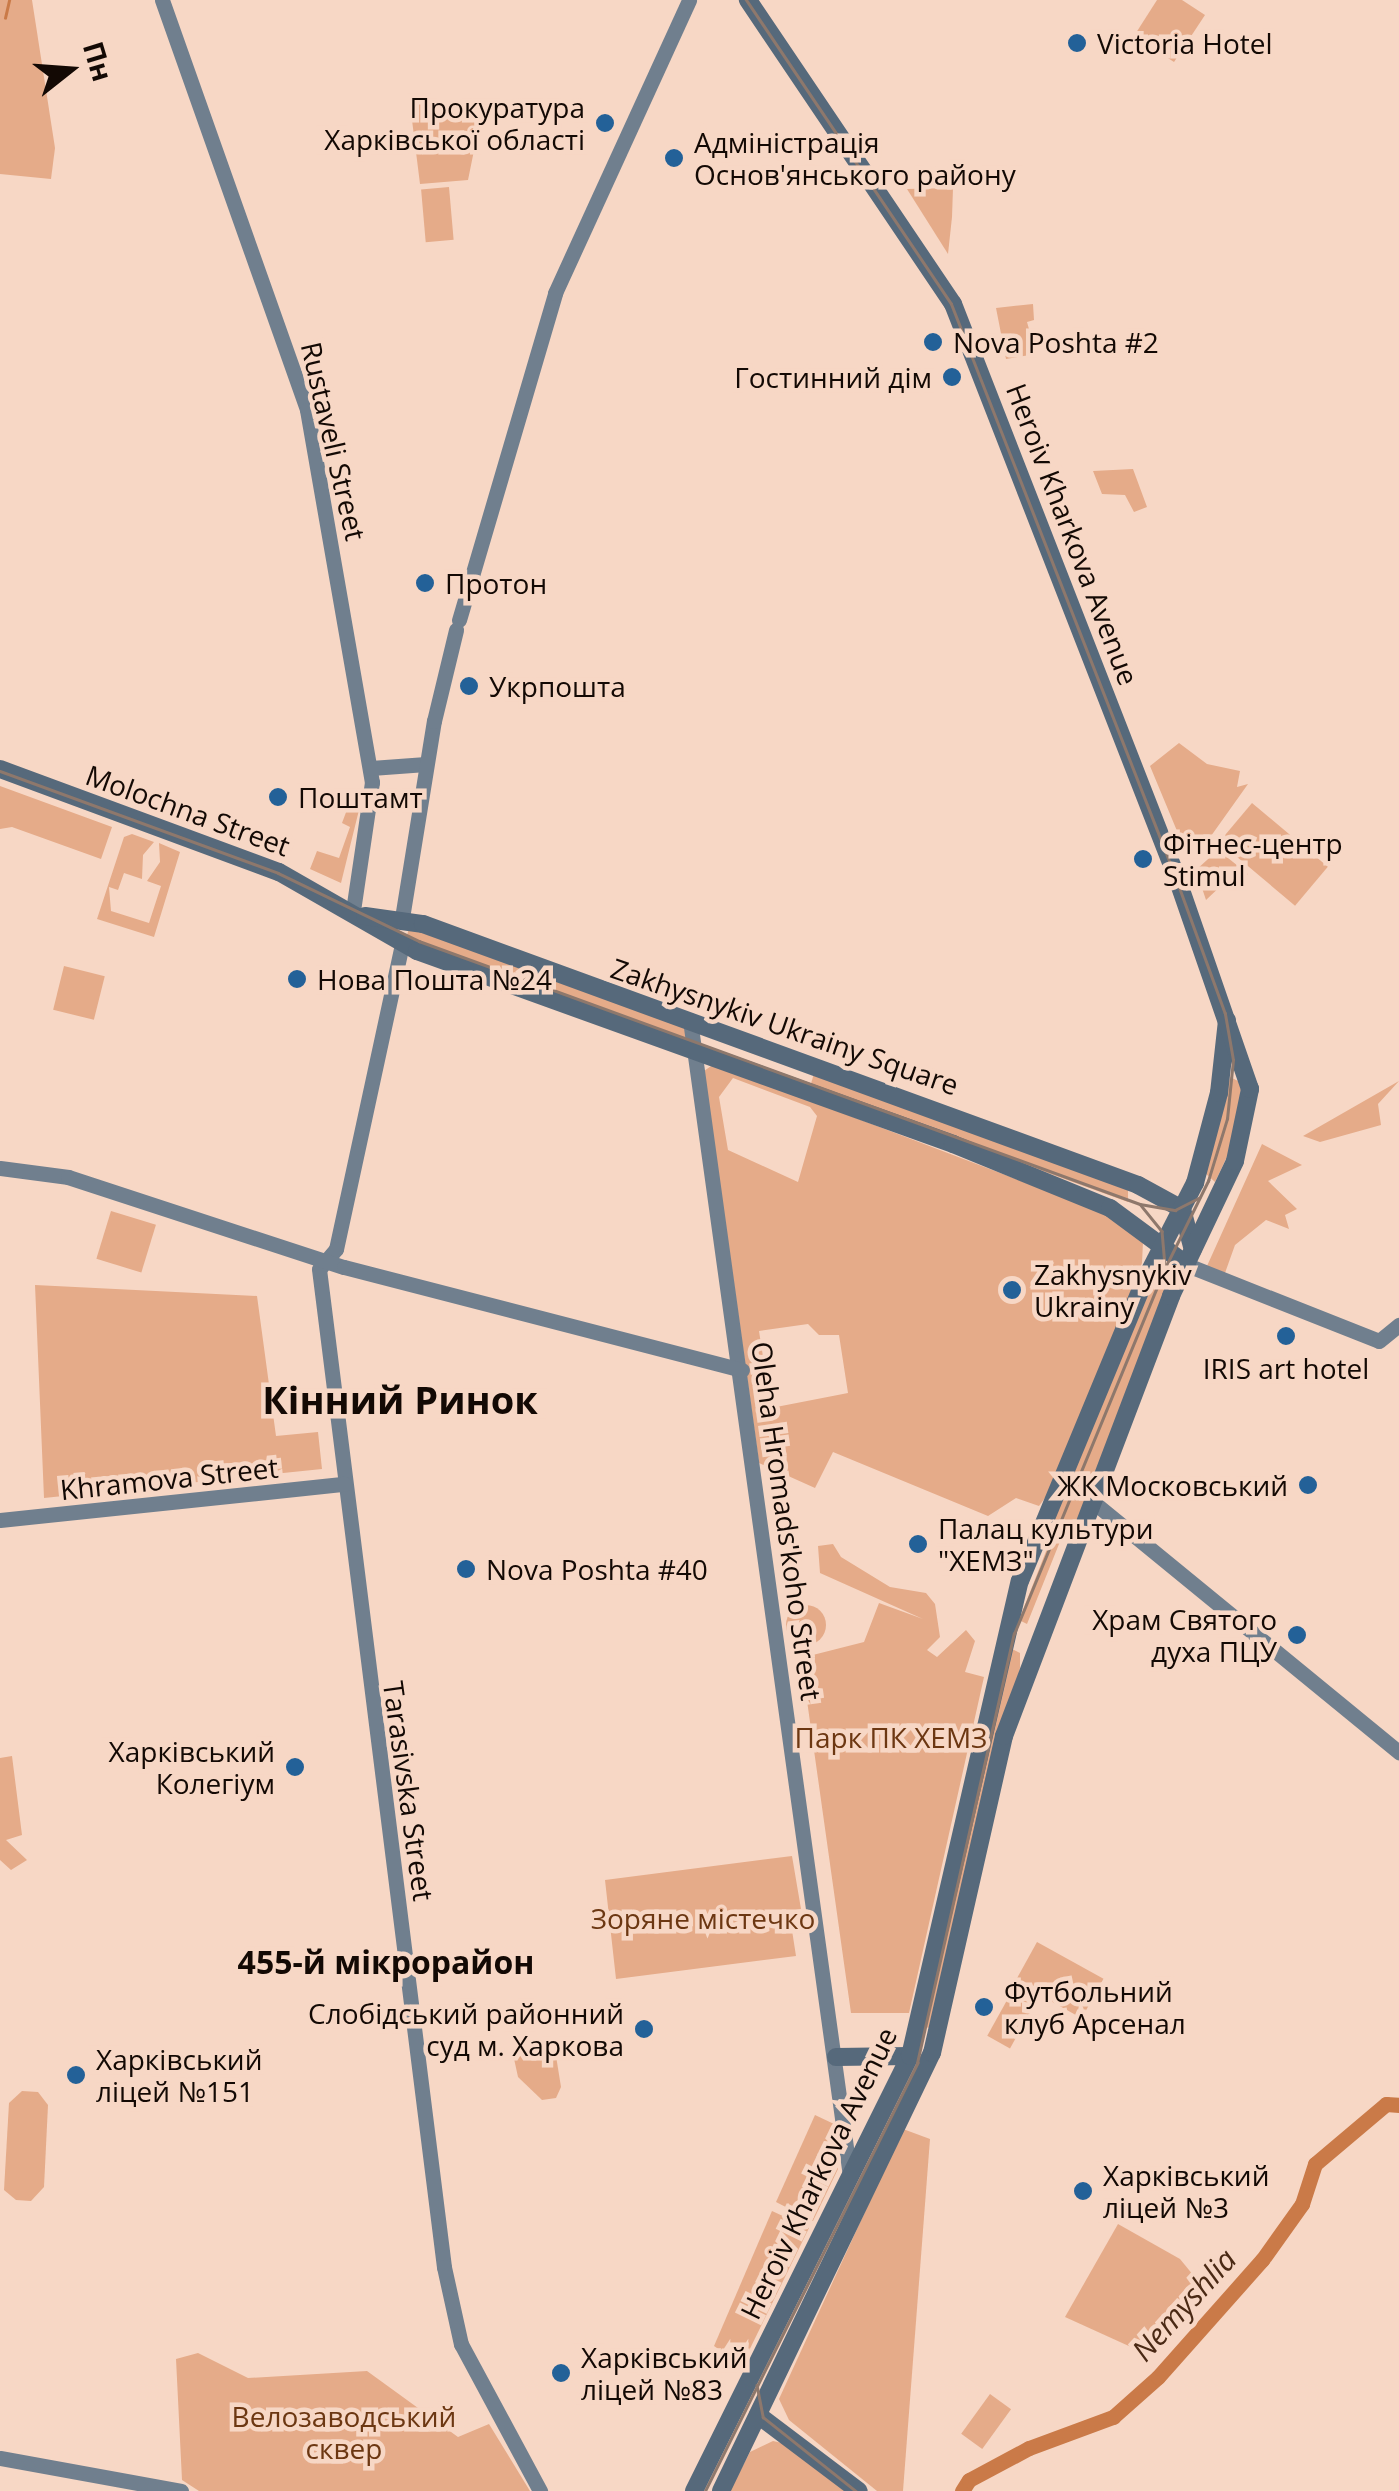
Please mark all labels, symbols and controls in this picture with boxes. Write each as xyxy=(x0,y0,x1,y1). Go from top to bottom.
north arrow xyxy=(20,20,120,120)
place label: Victoria Hotel xyxy=(1097,26,1273,60)
marker: Victoria Hotel xyxy=(1066,32,1088,54)
text: Пн xyxy=(75,37,123,86)
place label: Прокуратура Харківської області xyxy=(324,90,585,156)
marker: Прокуратура Харківської області xyxy=(594,112,616,134)
place label: Адміністрація Основ'янського району xyxy=(694,125,1016,191)
marker: Адміністрація Основ'янського району xyxy=(663,147,685,169)
place label: Nova Poshta #2 xyxy=(953,325,1159,359)
marker: Nova Poshta #2 xyxy=(922,331,944,353)
street label: Rustaveli Street xyxy=(295,338,373,544)
place label: Гостинний дім xyxy=(734,360,932,394)
marker: Гостинний дім xyxy=(941,366,963,388)
street label: Heroiv Kharkova Avenue xyxy=(1000,379,1146,689)
place label: Протон xyxy=(445,566,547,600)
marker: Протон xyxy=(414,572,436,594)
place label: Укрпошта xyxy=(489,669,626,703)
marker: Укрпошта xyxy=(458,675,480,697)
street label: Molochna Street xyxy=(81,757,295,863)
place label: Поштамт xyxy=(298,780,423,814)
marker: Поштамт xyxy=(267,786,289,808)
place label: Фітнес-центр Stimul xyxy=(1163,826,1343,892)
marker: Фітнес-центр Stimul xyxy=(1132,848,1154,870)
street label: Zakhysnykiv Ukrainy Square xyxy=(607,951,963,1101)
place label: Нова Пошта №24 xyxy=(317,962,552,996)
marker: Нова Пошта №24 xyxy=(286,968,308,990)
place label: Zakhysnykiv Ukrainy xyxy=(1034,1257,1192,1323)
marker: Zakhysnykiv Ukrainy xyxy=(999,1277,1025,1303)
marker: IRIS art hotel xyxy=(1275,1325,1297,1347)
street label: Oleha Hromadsʹkoho Street xyxy=(745,1339,829,1703)
place label: IRIS art hotel xyxy=(1203,1351,1369,1385)
district label: Кінний Ринок xyxy=(262,1377,538,1423)
street label: Khramova Street xyxy=(58,1450,280,1506)
place label: ЖК Московський xyxy=(1057,1468,1288,1502)
marker: ЖК Московський xyxy=(1297,1474,1319,1496)
place label: Палац культури "ХЕМЗ" xyxy=(938,1511,1153,1577)
marker: Палац культури "ХЕМЗ" xyxy=(907,1533,929,1555)
place label: Nova Poshta #40 xyxy=(486,1552,708,1586)
marker: Nova Poshta #40 xyxy=(455,1558,477,1580)
place label: Храм Святого духа ПЦУ xyxy=(1092,1602,1277,1668)
marker: Храм Святого духа ПЦУ xyxy=(1286,1624,1308,1646)
street label: Tarasivska Street xyxy=(377,1679,441,1903)
park label: Парк ПК ХЕМЗ xyxy=(795,1720,987,1754)
place label: Харківський Колегіум xyxy=(109,1734,275,1800)
marker: Харківський Колегіум xyxy=(284,1756,306,1778)
park label: Зоряне містечко xyxy=(591,1901,815,1935)
district label: 455-й мікрорайон xyxy=(238,1943,534,1981)
place label: Футбольний клуб Арсенал xyxy=(1004,1974,1186,2040)
place label: Слобідський районний суд м. Харкова xyxy=(308,1996,624,2062)
marker: Футбольний клуб Арсенал xyxy=(973,1996,995,2018)
marker: Слобідський районний суд м. Харкова xyxy=(633,2018,655,2040)
street label: Heroiv Kharkova Avenue xyxy=(733,2022,903,2324)
place label: Харківський ліцей №151 xyxy=(96,2042,262,2108)
marker: Харківський ліцей №151 xyxy=(65,2064,87,2086)
place label: Харківський ліцей №3 xyxy=(1103,2158,1269,2224)
marker: Харківський ліцей №3 xyxy=(1072,2180,1094,2202)
water label: Nemyshlia xyxy=(1124,2242,1244,2368)
place label: Харківський ліцей №83 xyxy=(581,2340,747,2406)
marker: Харківський ліцей №83 xyxy=(550,2362,572,2384)
park label: Велозаводський сквер xyxy=(232,2399,456,2465)

